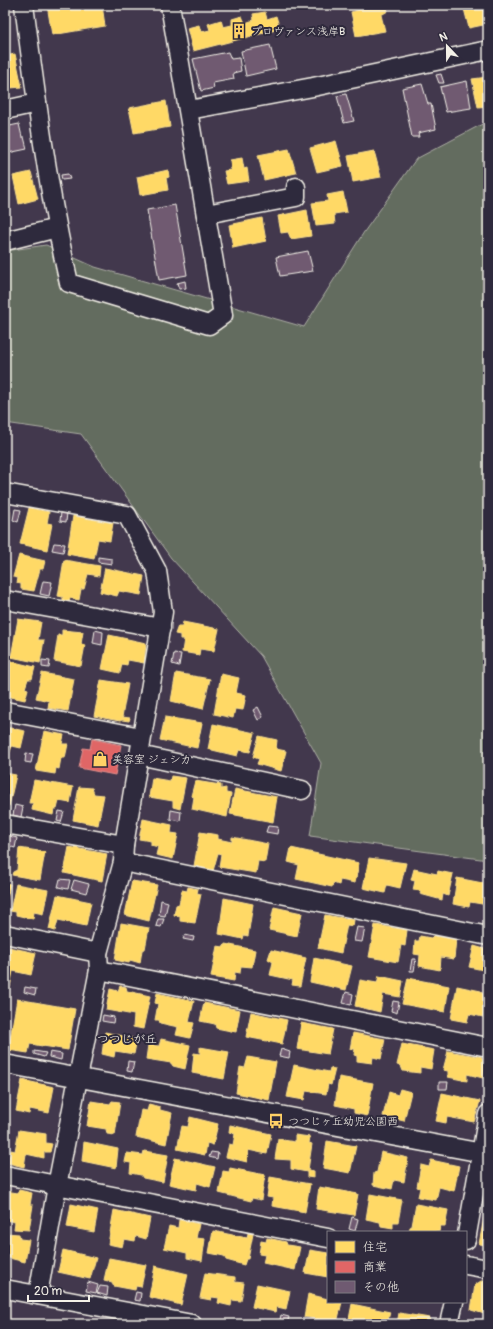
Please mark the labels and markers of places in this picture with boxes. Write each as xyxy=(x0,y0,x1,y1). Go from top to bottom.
building icon: プロヴァンス浅岸B xyxy=(230,22,248,40)
place label: プロヴァンス浅岸B xyxy=(251,25,345,38)
shop icon: 美容室 ジェシカ xyxy=(91,750,109,768)
place label: 美容室 ジェシカ xyxy=(112,753,191,766)
bus stop icon: つつじヶ丘幼児公園西 xyxy=(267,1112,285,1130)
place label: つつじヶ丘幼児公園西 xyxy=(288,1115,398,1128)

